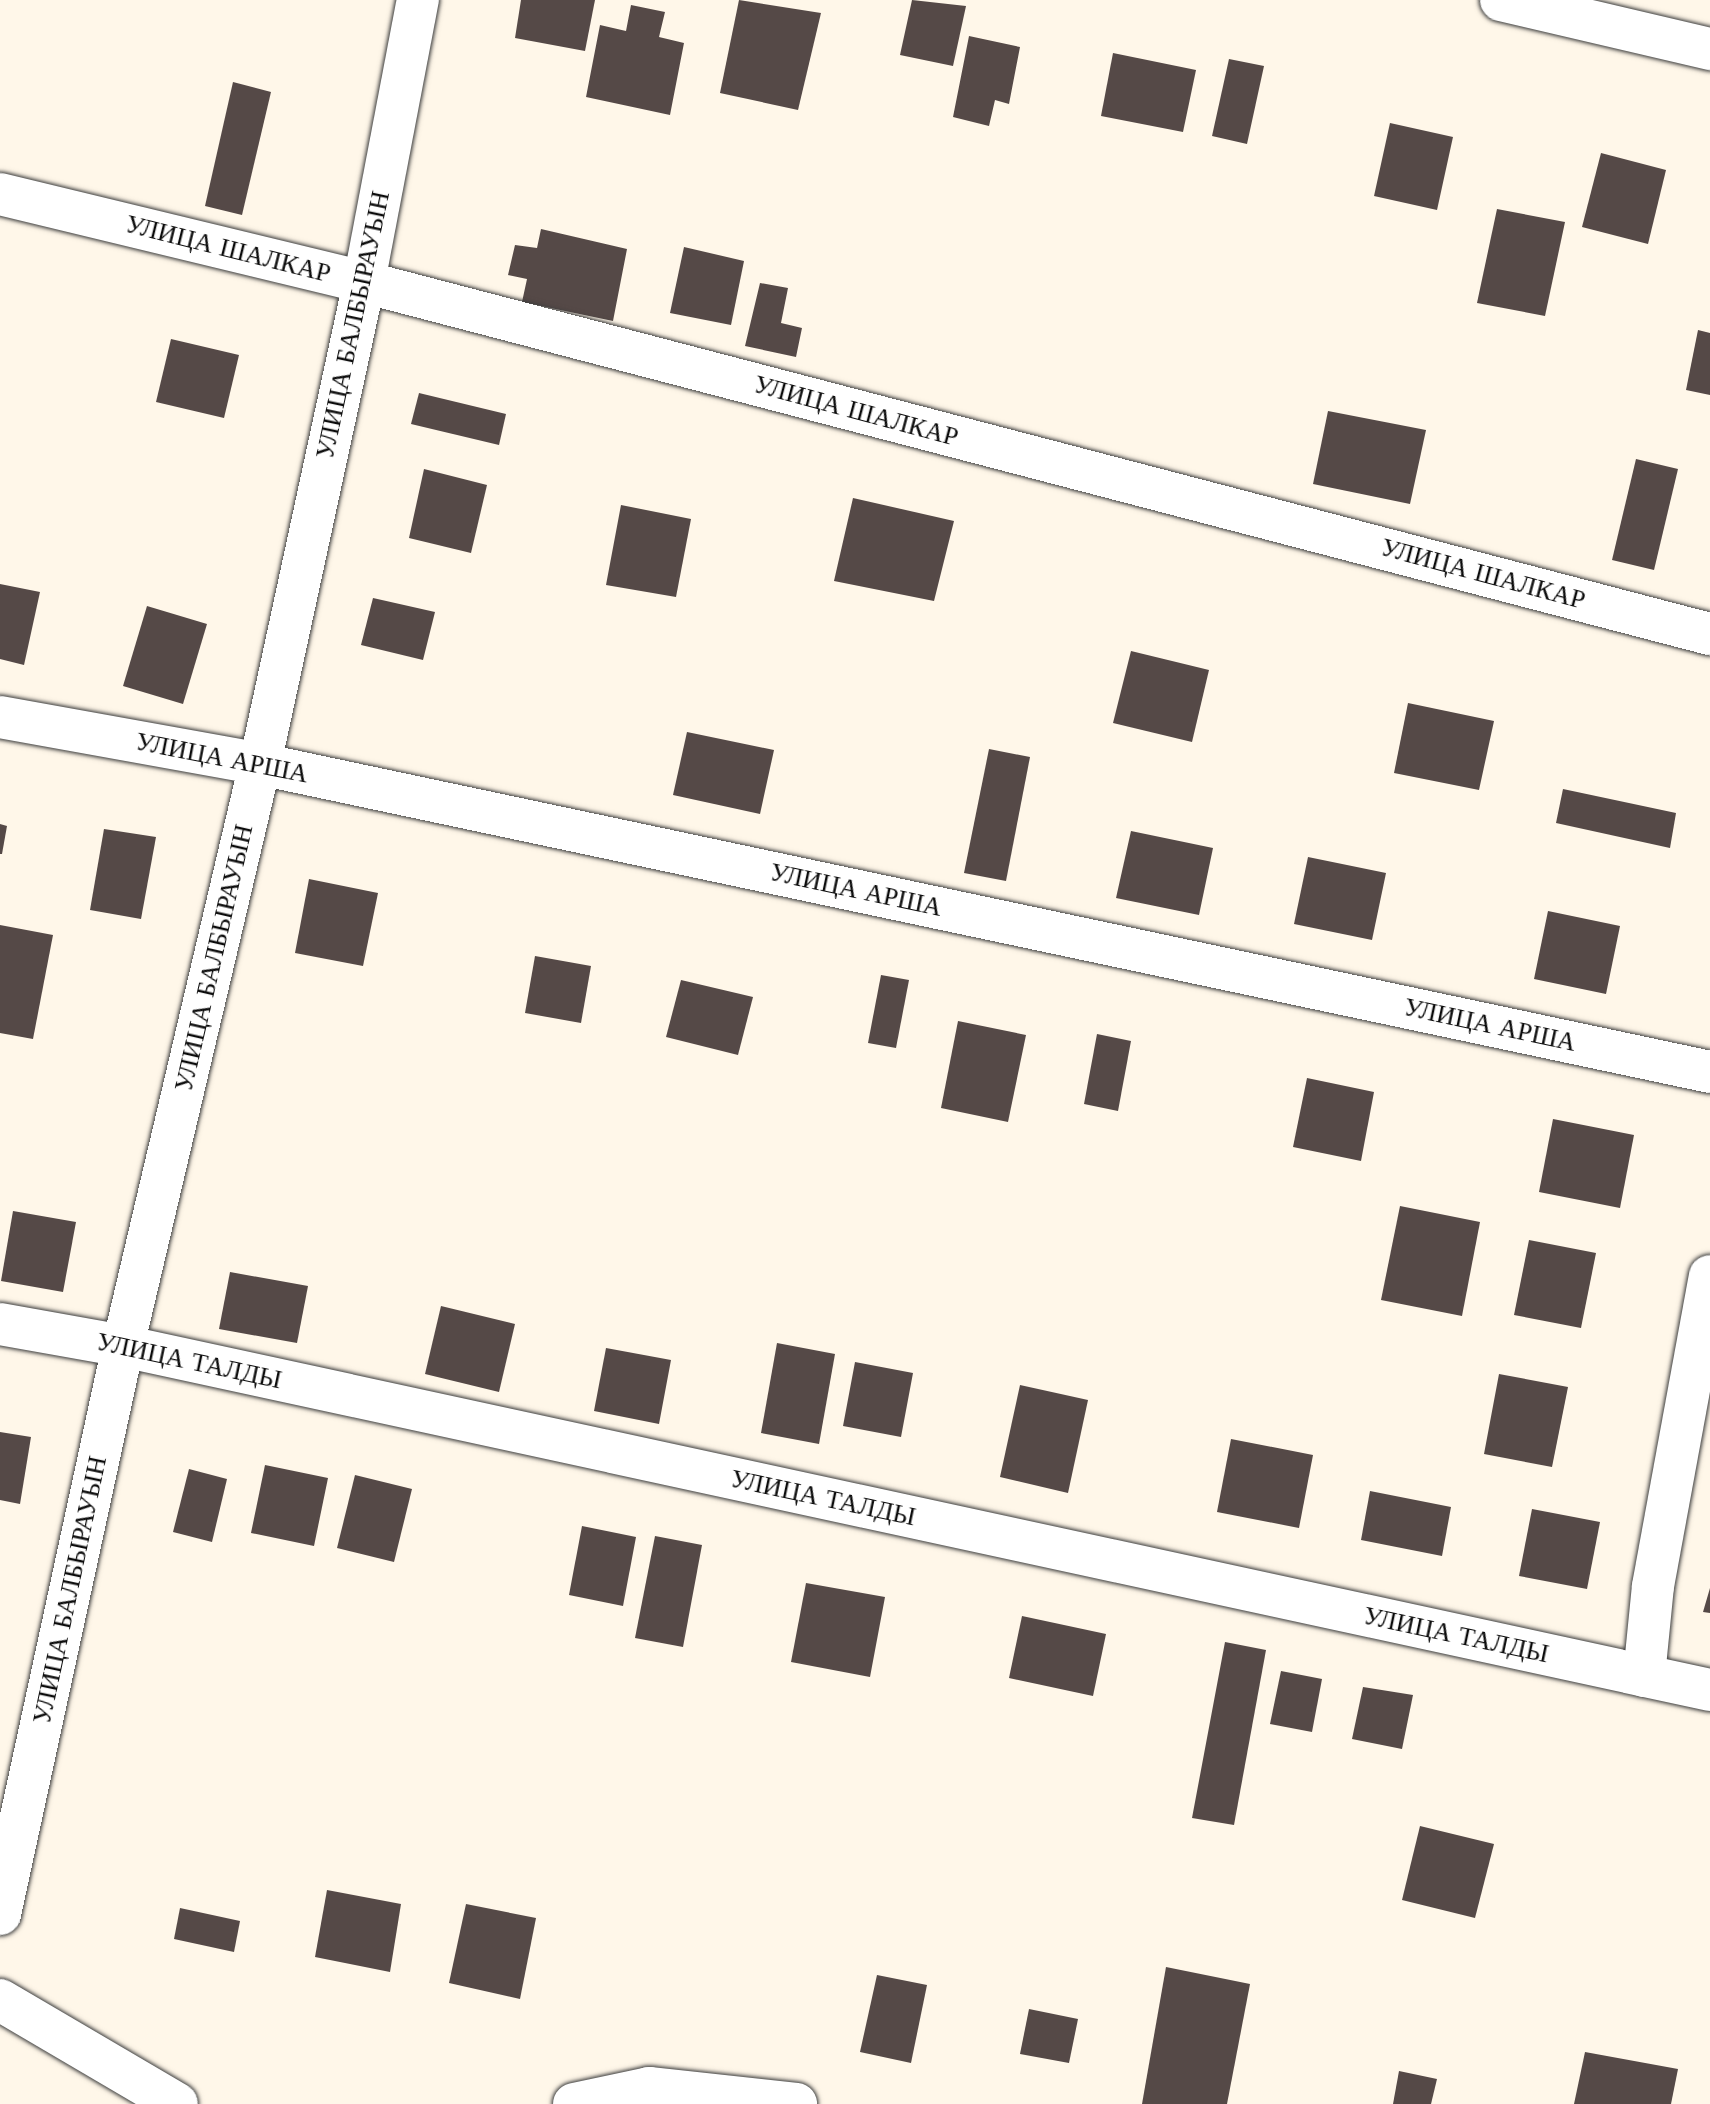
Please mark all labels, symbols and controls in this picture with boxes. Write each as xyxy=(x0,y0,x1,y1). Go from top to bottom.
street label: УЛИЦА БАЛБЫРАУЫН xyxy=(309,188,397,462)
street label: УЛИЦА ШАЛКАР xyxy=(122,208,334,290)
street label: УЛИЦА ШАЛКАР xyxy=(750,369,962,453)
street label: УЛИЦА ШАЛКАР xyxy=(1377,532,1589,616)
street label: УЛИЦА АРША xyxy=(133,726,311,790)
street label: УЛИЦА БАЛБЫРАУЫН xyxy=(168,821,260,1095)
street label: УЛИЦА АРША xyxy=(767,857,945,923)
street label: УЛИЦА АРША xyxy=(1401,992,1579,1058)
street label: УЛИЦА ТАЛДЫ xyxy=(94,1326,284,1396)
street label: УЛИЦА БАЛБЫРАУЫН xyxy=(26,1453,114,1727)
street label: УЛИЦА ТАЛДЫ xyxy=(728,1463,918,1533)
street label: УЛИЦА ТАЛДЫ xyxy=(1361,1600,1551,1670)

